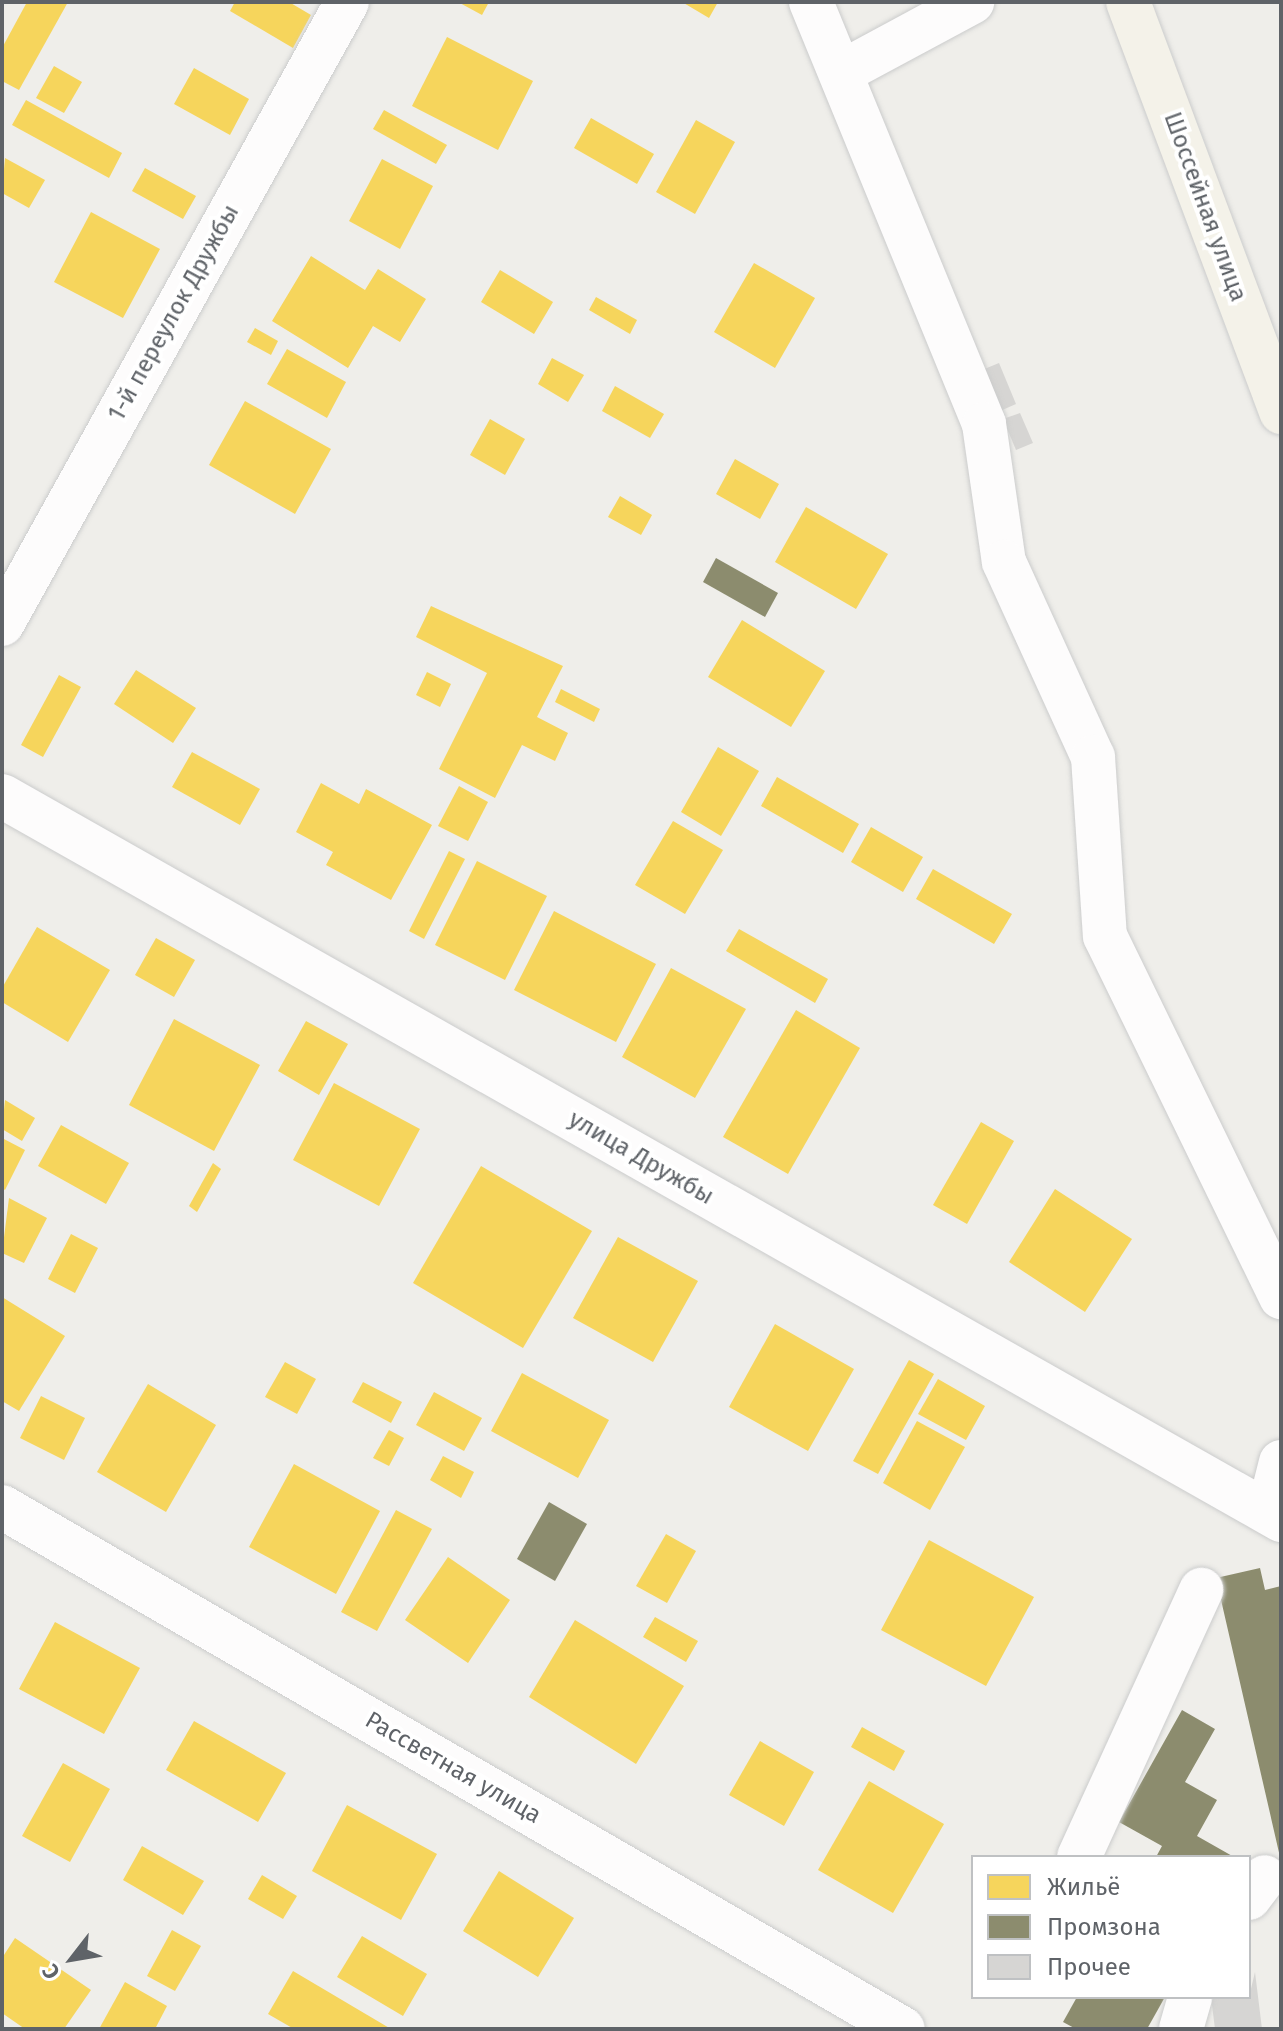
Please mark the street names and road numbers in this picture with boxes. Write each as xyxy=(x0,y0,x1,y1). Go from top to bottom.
street label: Шоссейная улица xyxy=(1157,108,1253,306)
street label: 1-й переулок Дружбы xyxy=(103,200,245,426)
street label: улица Дружбы xyxy=(563,1105,719,1211)
street label: Рассветная улица xyxy=(360,1706,546,1830)

